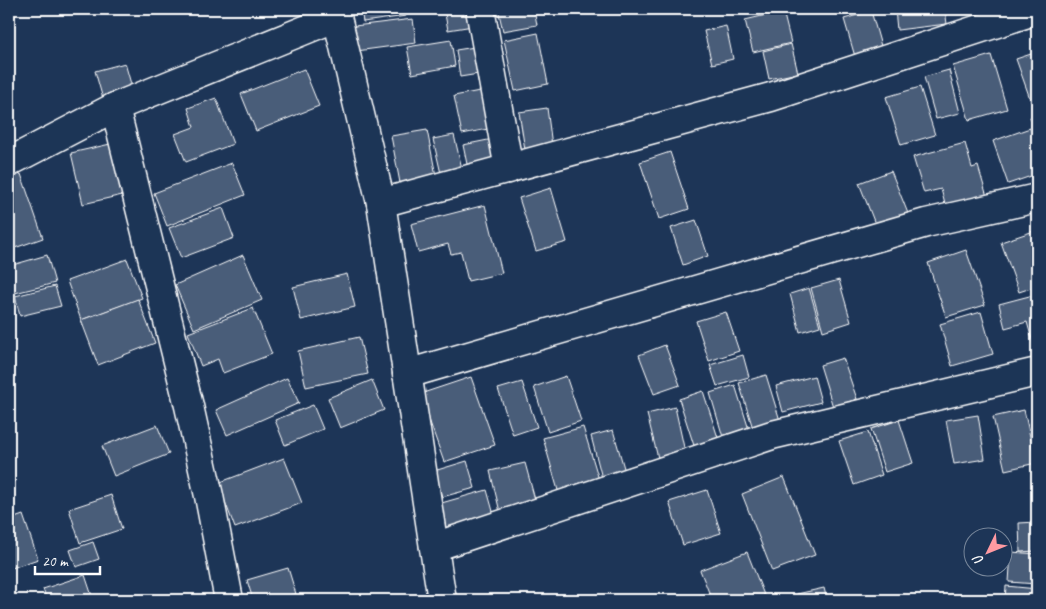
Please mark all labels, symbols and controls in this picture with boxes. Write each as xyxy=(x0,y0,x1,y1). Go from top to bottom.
north arrow xyxy=(964,526,1014,576)
scale bar xyxy=(35,544,100,576)
text: U xyxy=(968,550,987,569)
text: 20 m xyxy=(42,552,69,571)

